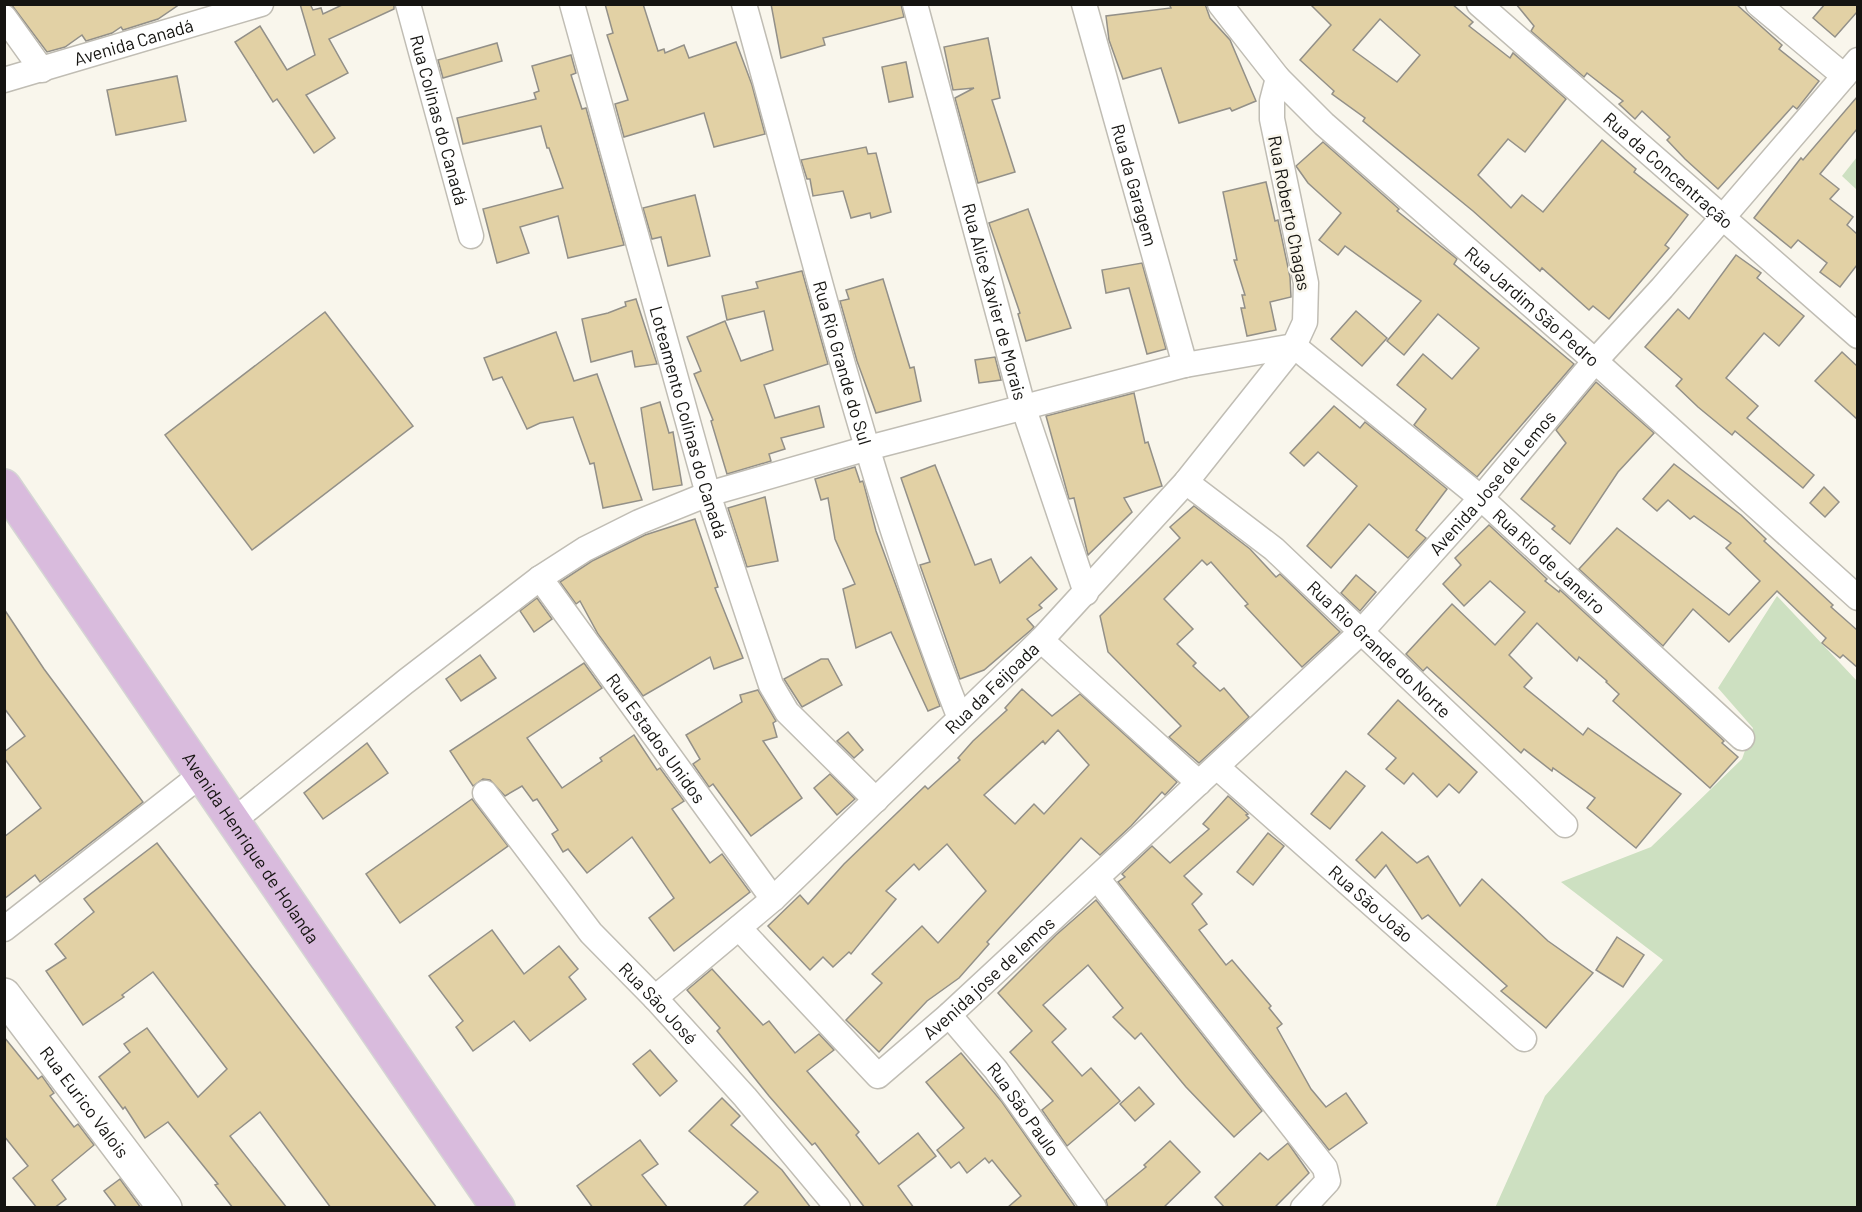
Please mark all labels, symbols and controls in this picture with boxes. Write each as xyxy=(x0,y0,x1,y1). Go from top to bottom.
street label: Avenida Canadá xyxy=(71,14,196,70)
street label: Rua Colinas do Canadá xyxy=(406,32,473,207)
street label: Rua da Concentração xyxy=(1599,107,1738,233)
street label: Rua da Garagem xyxy=(1107,121,1162,249)
street label: Rua Roberto Chagas xyxy=(1264,134,1316,292)
street label: Rua Alice Xavier de Morais xyxy=(958,201,1032,402)
street label: Rua Jardim São Pedro xyxy=(1461,242,1604,371)
street label: Rua Rio Grande do Sul xyxy=(809,278,877,447)
street label: Loteamento Colinas do Canadá xyxy=(645,303,733,541)
street label: Avenida Jose de Lemos xyxy=(1424,406,1560,560)
street label: Rua Rio de Janeiro xyxy=(1489,504,1610,618)
street label: Rua Rio Grande do Norte xyxy=(1303,576,1456,722)
street label: Rua da Feijoada xyxy=(940,637,1043,738)
street label: Rua Estados Unidos xyxy=(602,669,711,807)
street label: Avenida Henrique de Holanda xyxy=(178,748,324,947)
street label: Rua São João xyxy=(1324,860,1418,947)
street label: Avenida jose de lemos xyxy=(918,912,1059,1044)
street label: Rua São José xyxy=(615,957,703,1049)
street label: Rua Eurico Valois xyxy=(36,1042,134,1162)
street label: Rua São Paulo xyxy=(983,1057,1064,1160)

